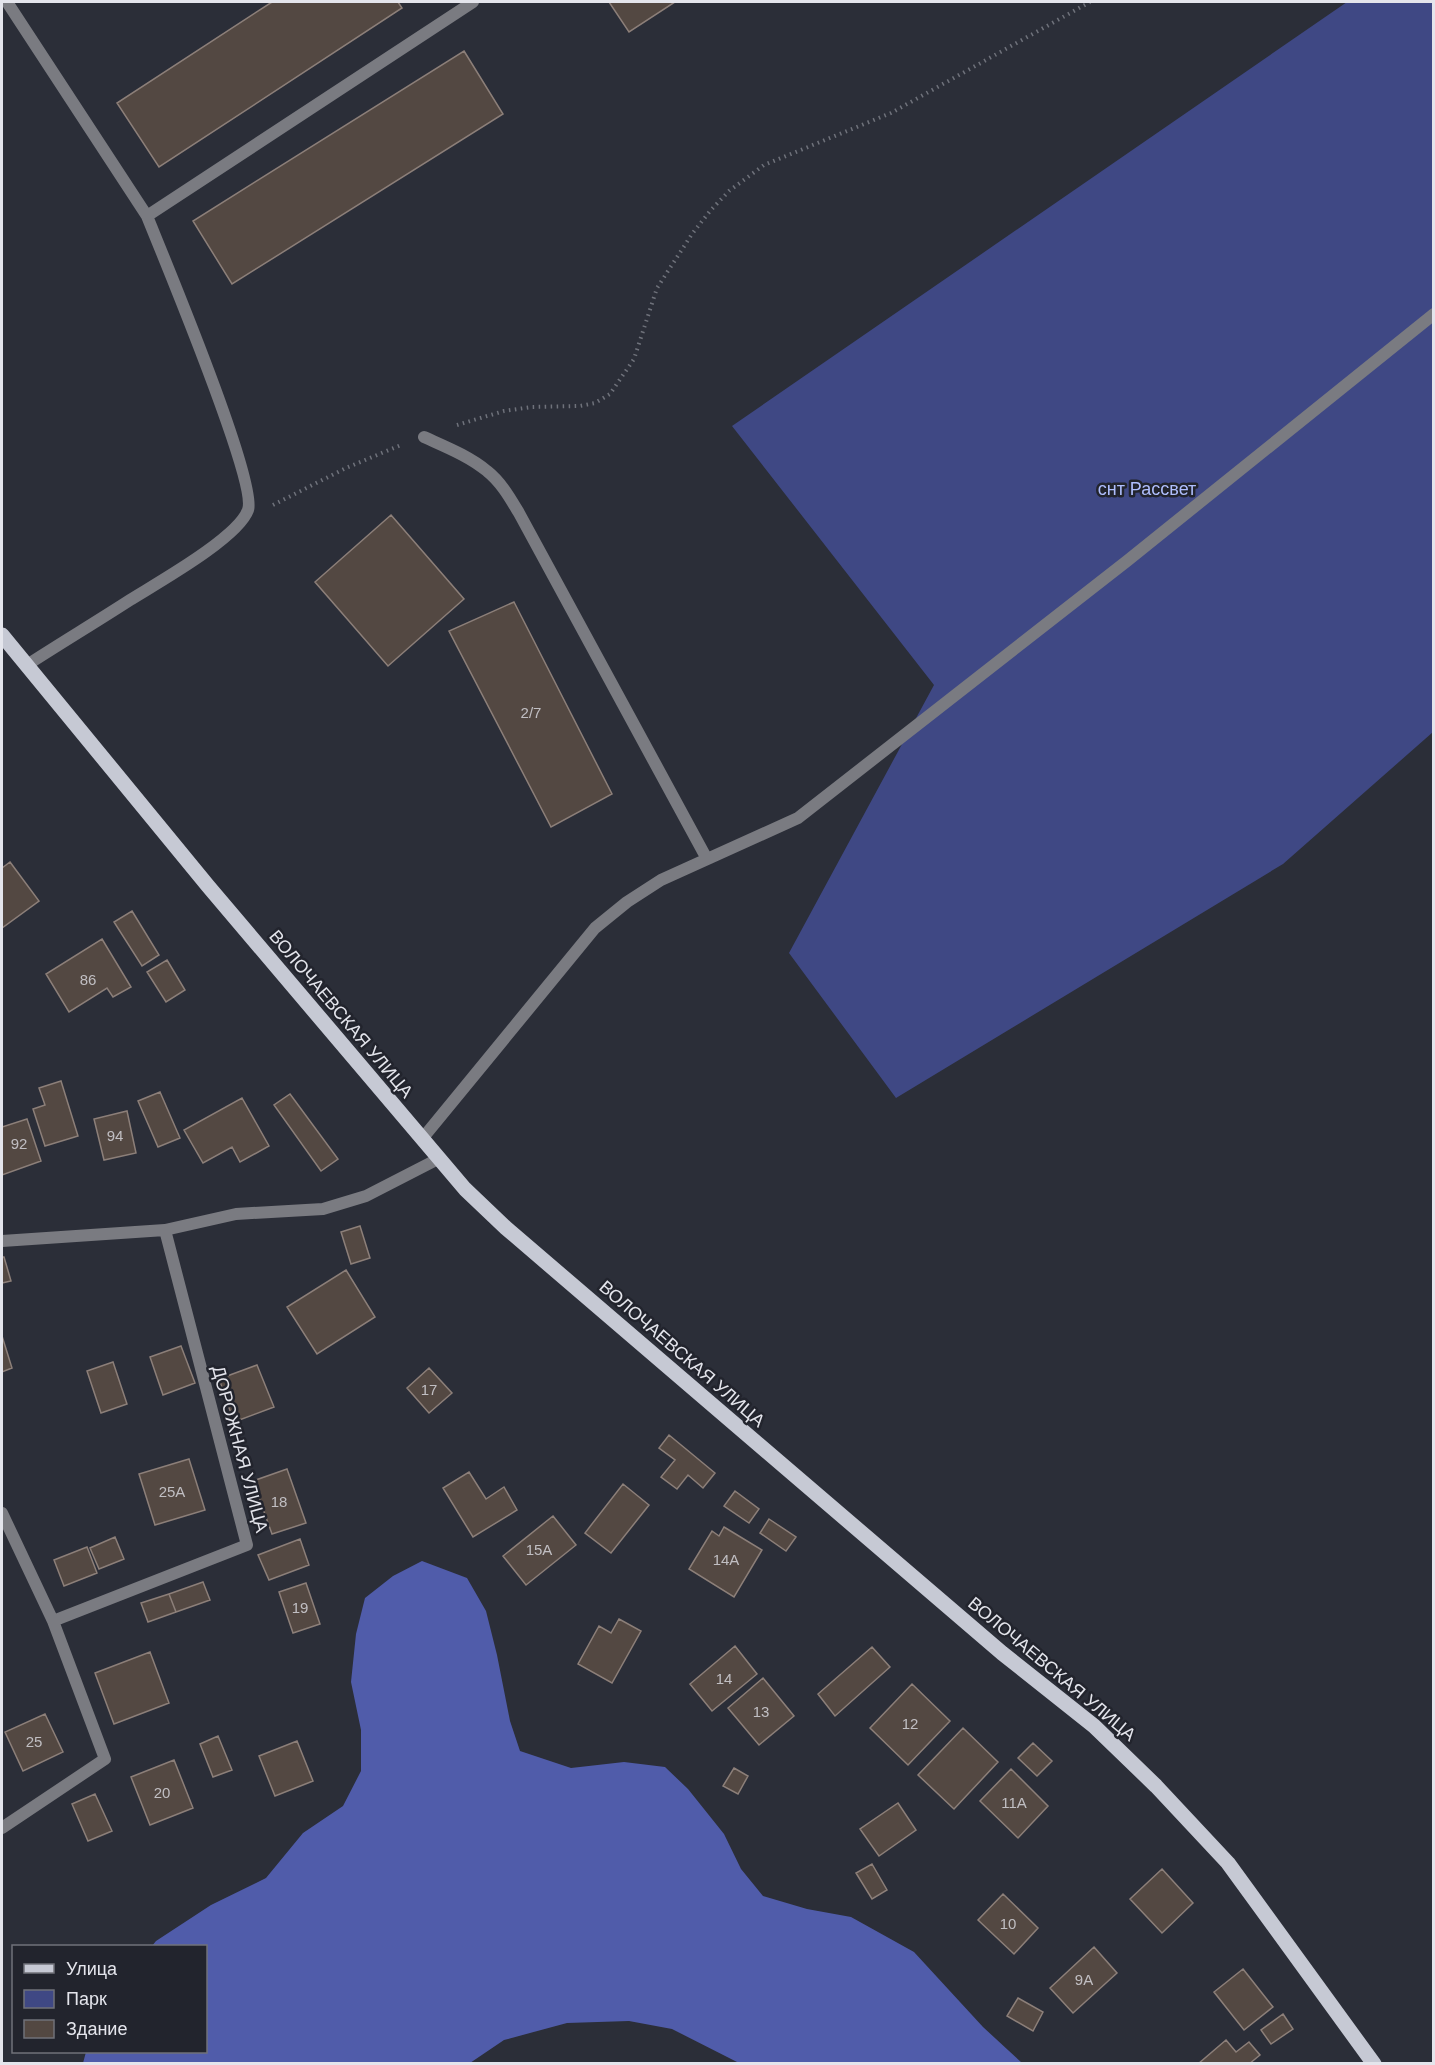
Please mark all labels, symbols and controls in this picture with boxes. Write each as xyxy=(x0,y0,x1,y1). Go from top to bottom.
park label: снт Рассвет xyxy=(1098,479,1196,499)
house number: 2/7 xyxy=(521,704,541,721)
street label: ВОЛОЧАЕВСКАЯ УЛИЦА xyxy=(265,926,417,1102)
house number: 86 xyxy=(80,971,96,988)
house number: 94 xyxy=(107,1127,123,1144)
house number: 92 xyxy=(11,1135,27,1152)
street label: ВОЛОЧАЕВСКАЯ УЛИЦА xyxy=(595,1277,769,1431)
street label: ДОРОЖНАЯ УЛИЦА xyxy=(208,1363,272,1535)
house number: 17 xyxy=(421,1381,437,1398)
house number: 25А xyxy=(159,1483,185,1500)
house number: 18 xyxy=(271,1493,287,1510)
house number: 15А xyxy=(526,1541,552,1558)
house number: 14А xyxy=(713,1551,739,1568)
street label: ВОЛОЧАЕВСКАЯ УЛИЦА xyxy=(964,1593,1140,1745)
house number: 19 xyxy=(292,1599,308,1616)
house number: 14 xyxy=(716,1670,732,1687)
house number: 13 xyxy=(753,1703,769,1720)
house number: 12 xyxy=(902,1715,918,1732)
house number: 25 xyxy=(26,1733,42,1750)
house number: 20 xyxy=(154,1784,170,1801)
house number: 11А xyxy=(1001,1794,1027,1811)
house number: 10 xyxy=(1000,1915,1016,1932)
legend xyxy=(12,1945,207,2053)
text: Улица xyxy=(66,1959,118,1979)
house number: 9А xyxy=(1075,1971,1093,1988)
text: Парк xyxy=(66,1989,107,2009)
text: Здание xyxy=(66,2019,127,2039)

